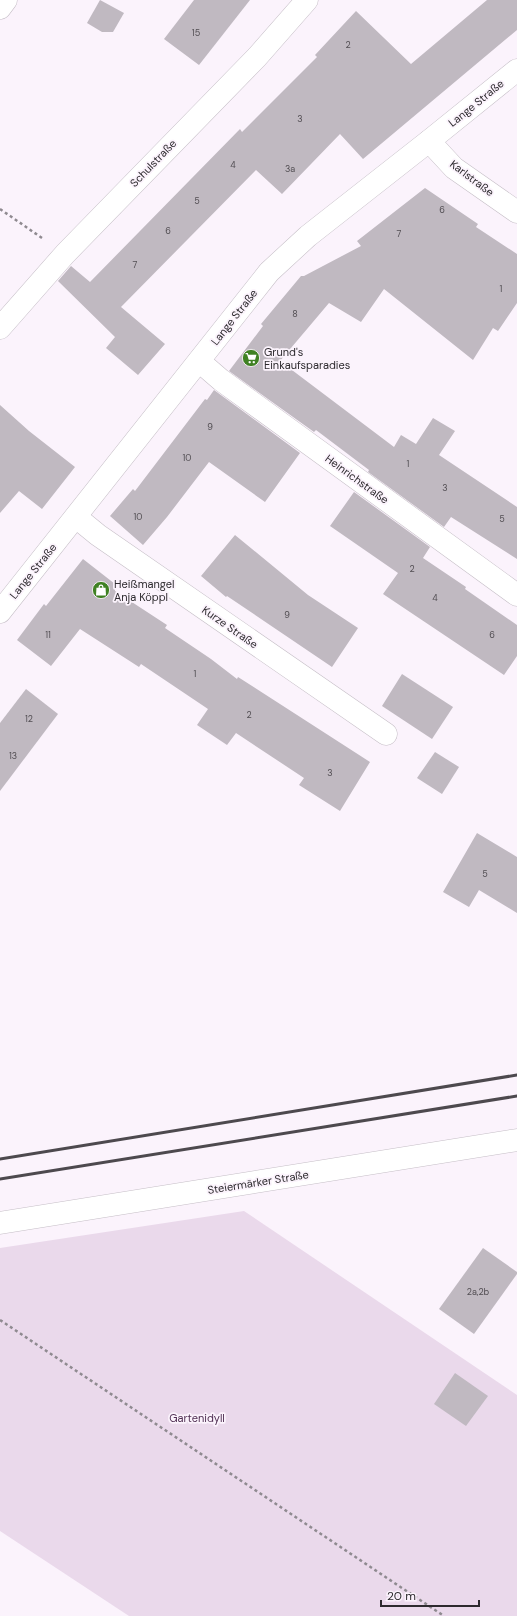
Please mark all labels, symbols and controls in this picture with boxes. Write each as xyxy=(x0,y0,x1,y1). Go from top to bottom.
house number: 15 xyxy=(192,27,200,39)
house number: 2 xyxy=(345,39,351,51)
street label: Lange Straße xyxy=(445,76,507,130)
house number: 3 xyxy=(297,113,303,125)
street label: Schulstraße xyxy=(127,136,179,190)
street label: Karlstraße xyxy=(447,157,497,199)
house number: 4 xyxy=(230,159,236,171)
house number: 3a xyxy=(285,163,295,175)
house number: 5 xyxy=(194,195,200,207)
house number: 6 xyxy=(439,204,445,216)
house number: 6 xyxy=(165,225,171,237)
house number: 7 xyxy=(397,228,402,240)
house number: 7 xyxy=(133,259,138,271)
house number: 1 xyxy=(500,283,503,295)
street label: Lange Straße xyxy=(208,286,260,348)
house number: 8 xyxy=(292,308,298,320)
place label: Grund's Einkaufsparadies xyxy=(264,345,350,372)
supermarket icon: Grund's Einkaufsparadies xyxy=(241,348,261,368)
house number: 9 xyxy=(207,421,213,433)
street label: Heinrichstraße xyxy=(323,451,391,507)
house number: 10 xyxy=(183,452,191,464)
house number: 1 xyxy=(407,458,410,470)
house number: 3 xyxy=(442,482,448,494)
house number: 10 xyxy=(134,511,142,523)
house number: 5 xyxy=(499,513,505,525)
street label: Lange Straße xyxy=(6,540,60,602)
house number: 2 xyxy=(409,563,415,575)
place label: Heißmangel Anja Köppl xyxy=(114,577,174,604)
shop icon: Heißmangel Anja Köppl xyxy=(91,580,111,600)
house number: 4 xyxy=(432,592,438,604)
street label: Kurze Straße xyxy=(199,603,261,651)
house number: 9 xyxy=(284,609,290,621)
house number: 11 xyxy=(45,629,51,641)
house number: 6 xyxy=(489,629,495,641)
house number: 1 xyxy=(194,668,197,680)
house number: 2 xyxy=(246,709,252,721)
house number: 12 xyxy=(25,713,33,725)
house number: 13 xyxy=(9,750,17,762)
house number: 3 xyxy=(327,767,333,779)
house number: 5 xyxy=(482,868,488,880)
street label: Steiermärker Straße xyxy=(206,1167,310,1197)
house number: 2a,2b xyxy=(467,1286,490,1298)
park label: Gartenidyll xyxy=(169,1411,225,1425)
scale bar xyxy=(381,1582,479,1608)
text: 20 m xyxy=(387,1588,416,1604)

